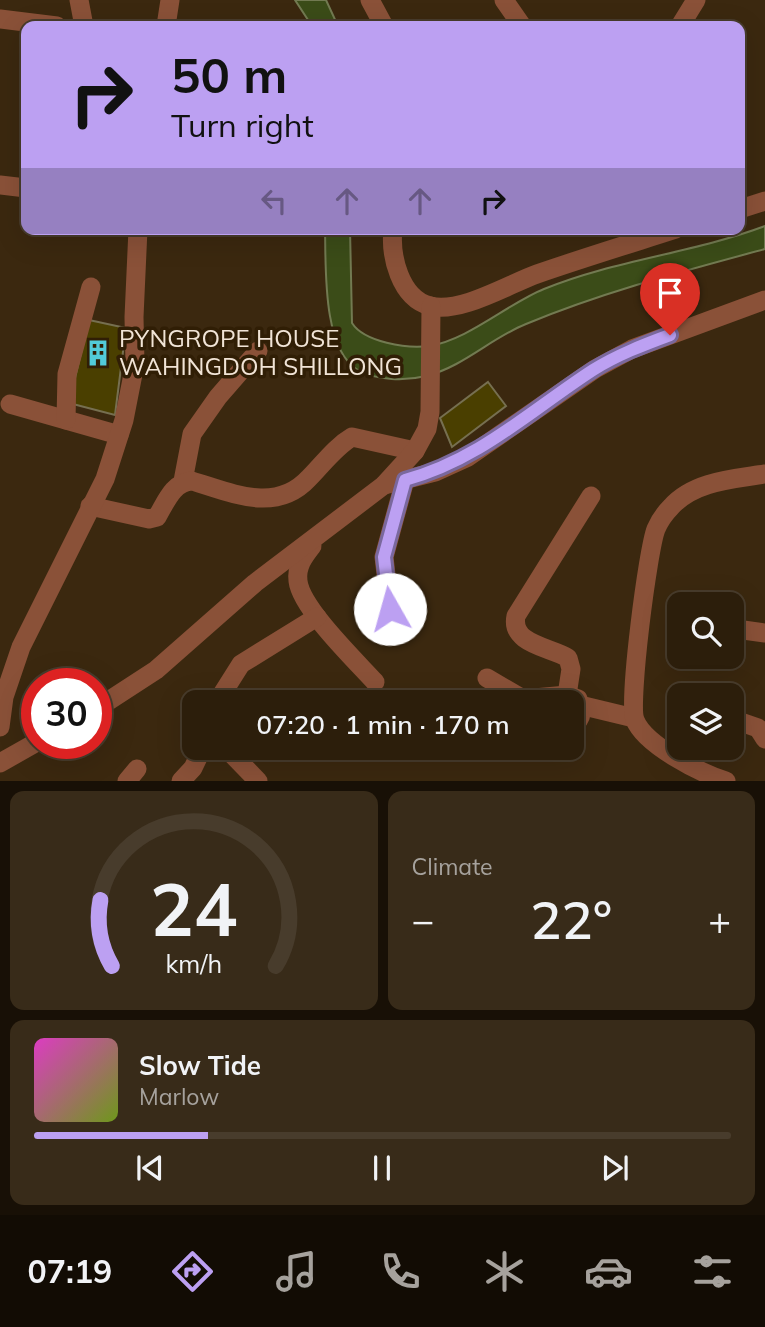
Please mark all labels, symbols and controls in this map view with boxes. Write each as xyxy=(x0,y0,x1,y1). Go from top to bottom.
text: 50 m xyxy=(171,44,287,105)
icon: right xyxy=(56,49,147,140)
text: Turn right xyxy=(171,105,314,145)
icon: left xyxy=(255,182,293,220)
icon: ahead xyxy=(328,182,366,220)
icon: ahead xyxy=(401,182,439,220)
icon: right xyxy=(474,182,512,220)
pin xyxy=(640,263,700,335)
icon: arrive xyxy=(651,274,689,312)
place label: PYNGROPE HOUSE WAHINGDOH SHILLONG xyxy=(119,323,402,381)
building icon: PYNGROPE HOUSE WAHINGDOH SHILLONG xyxy=(83,338,113,368)
position arrow xyxy=(353,572,427,646)
map controls xyxy=(667,592,744,760)
button: search xyxy=(667,592,744,669)
speed limit sign: 30 xyxy=(21,668,112,759)
button: layers xyxy=(667,683,744,760)
text: 07:20 · 1 min · 170 m xyxy=(256,708,510,741)
text: Climate xyxy=(412,852,493,881)
text: 24 xyxy=(150,864,237,955)
text: 22° xyxy=(530,887,612,952)
text: − xyxy=(412,896,434,944)
text: + xyxy=(708,896,731,944)
text: km/h xyxy=(165,948,222,979)
text: Slow Tide xyxy=(139,1049,261,1082)
text: Marlow xyxy=(139,1082,219,1111)
icon: previous xyxy=(131,1149,169,1187)
icon: pause xyxy=(363,1149,401,1187)
icon: next xyxy=(596,1149,634,1187)
icon: directions xyxy=(168,1247,217,1296)
icon: music xyxy=(272,1247,321,1296)
icon: phone xyxy=(376,1247,425,1296)
icon: climate xyxy=(480,1247,529,1296)
icon: car xyxy=(584,1247,633,1296)
icon: filters xyxy=(688,1247,737,1296)
text: 07:19 xyxy=(28,1251,112,1291)

